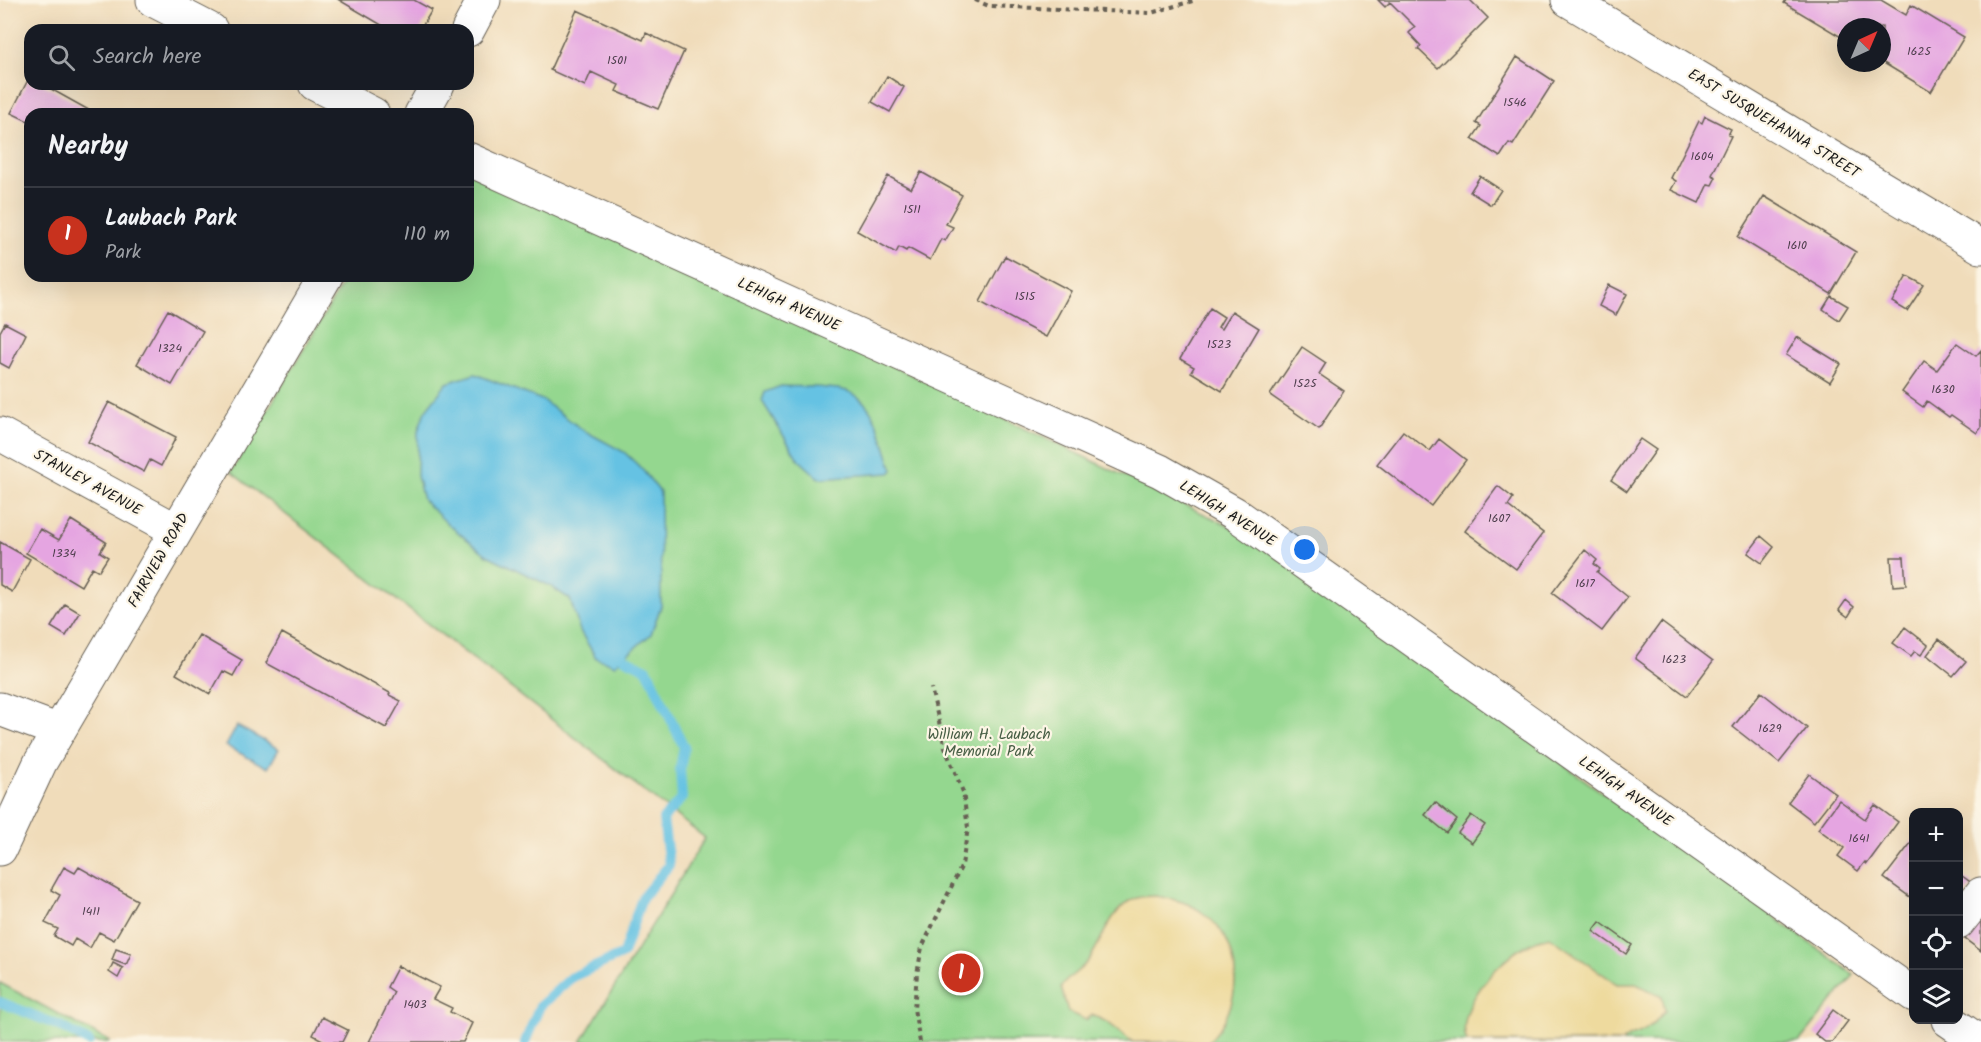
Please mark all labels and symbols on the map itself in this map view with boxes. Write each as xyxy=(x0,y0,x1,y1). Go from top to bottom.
north arrow xyxy=(1837,18,1891,72)
house number: 1625 xyxy=(1907,42,1932,61)
house number: 1501 xyxy=(607,51,627,70)
street label: EAST SUSQUEHANNA STREET xyxy=(1683,63,1866,186)
house number: 1546 xyxy=(1503,93,1527,112)
house number: 1604 xyxy=(1690,147,1714,166)
house number: 1511 xyxy=(903,200,921,219)
house number: 1610 xyxy=(1787,236,1807,255)
street label: LEHIGH AVENUE xyxy=(733,271,845,339)
house number: 1515 xyxy=(1015,287,1037,306)
house number: 1523 xyxy=(1207,335,1231,354)
house number: 1324 xyxy=(158,339,182,358)
house number: 1525 xyxy=(1293,374,1318,393)
house number: 1630 xyxy=(1931,380,1955,399)
street label: STANLEY AVENUE xyxy=(29,443,147,523)
street label: LEHIGH AVENUE xyxy=(1174,474,1282,554)
street label: FAIRVIEW ROAD xyxy=(122,508,196,613)
house number: 1607 xyxy=(1488,509,1510,528)
your location xyxy=(1290,535,1319,564)
house number: 1334 xyxy=(52,544,76,563)
house number: 1617 xyxy=(1575,574,1595,593)
house number: 1623 xyxy=(1662,650,1686,669)
house number: 1629 xyxy=(1758,719,1782,738)
park label: William H. Laubach Memorial Park xyxy=(928,723,1050,764)
street label: LEHIGH AVENUE xyxy=(1573,750,1679,834)
house number: 1641 xyxy=(1849,829,1870,848)
house number: 1411 xyxy=(82,902,100,921)
pin: 1 xyxy=(942,950,980,996)
house number: 1403 xyxy=(403,995,427,1014)

